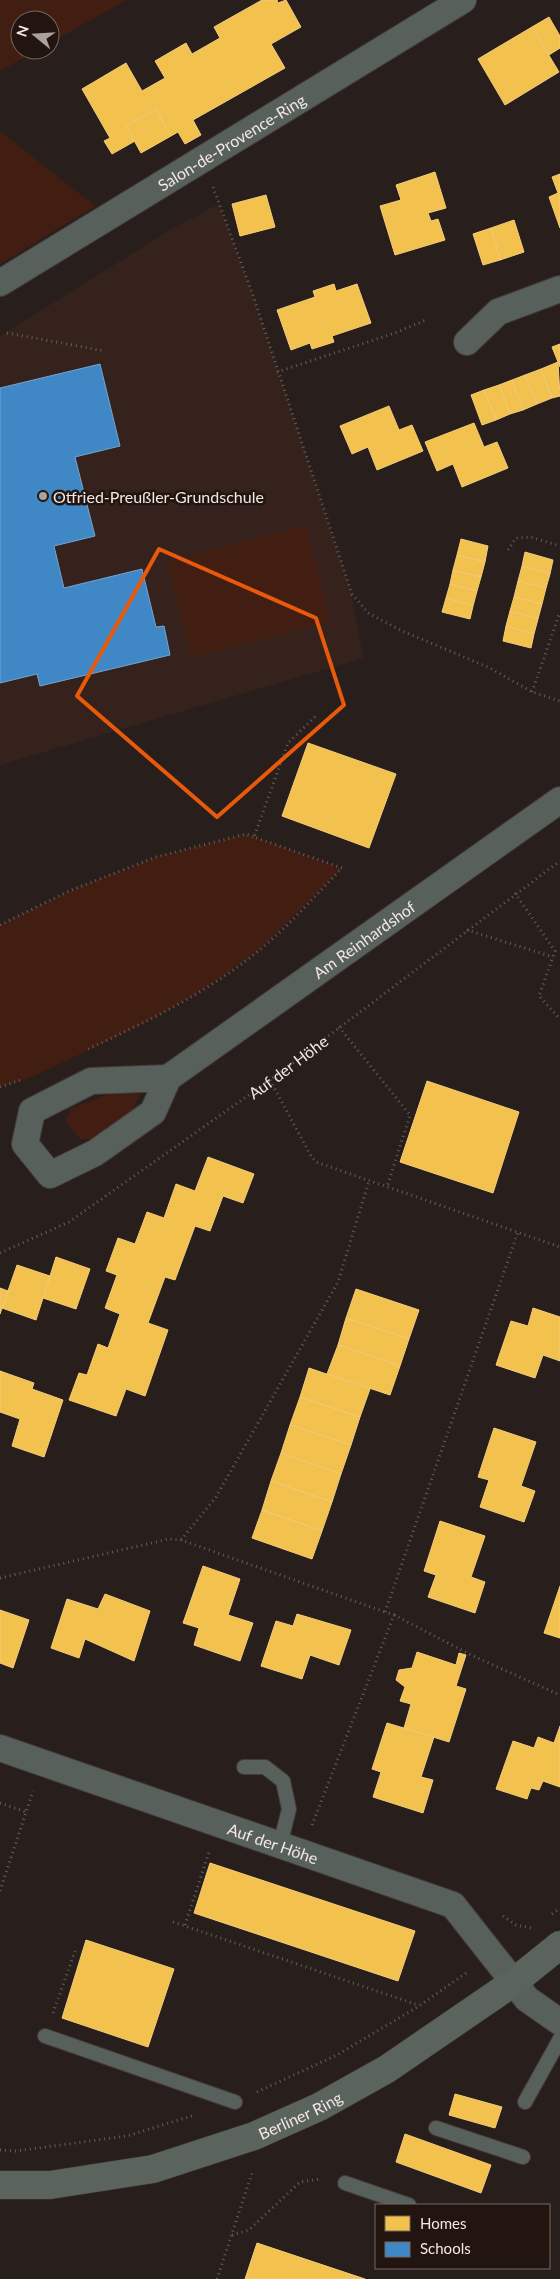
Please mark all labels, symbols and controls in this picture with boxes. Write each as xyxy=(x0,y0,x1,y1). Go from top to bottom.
north arrow xyxy=(10,10,60,60)
text: N xyxy=(12,23,32,39)
street label: Salon-de-Provence-Ring xyxy=(154,89,309,194)
place label: Otfried-Preußler-Grundschule xyxy=(53,487,264,506)
marker: Otfried-Preußler-Grundschule xyxy=(37,490,49,502)
street label: Am Reinhardshof xyxy=(309,896,419,982)
street label: Auf der Höhe xyxy=(244,1031,331,1102)
street label: Auf der Höhe xyxy=(225,1818,321,1867)
street label: Berliner Ring xyxy=(255,2087,345,2142)
legend xyxy=(375,2204,550,2269)
text: Homes xyxy=(420,2214,466,2232)
text: Schools xyxy=(420,2239,471,2257)

